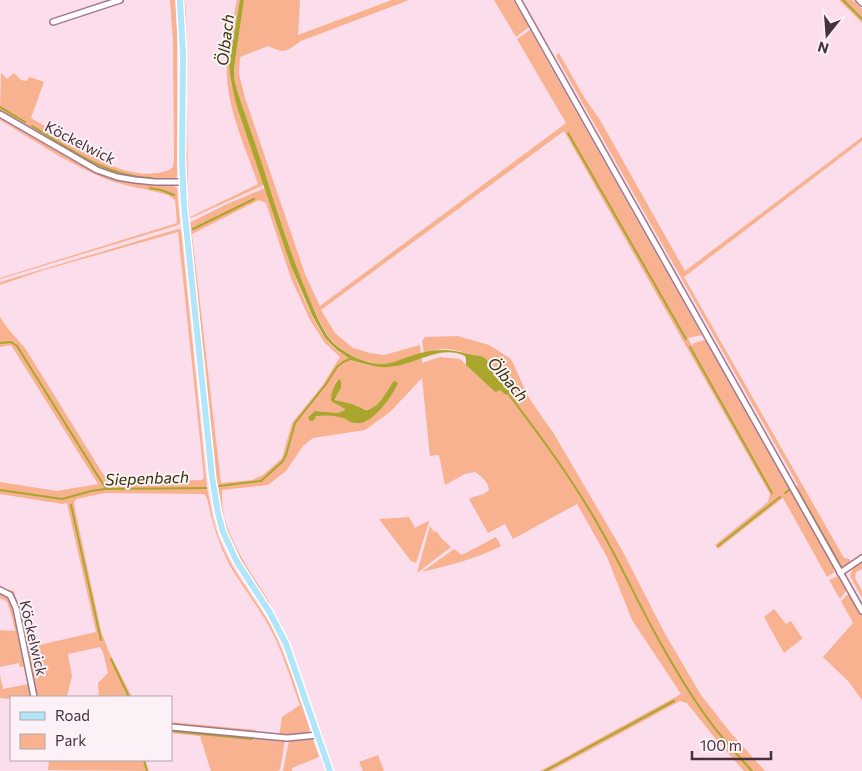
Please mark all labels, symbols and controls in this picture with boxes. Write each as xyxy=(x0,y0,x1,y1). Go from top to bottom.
north arrow xyxy=(802,10,852,60)
water label: Ölbach xyxy=(212,13,237,67)
text: N xyxy=(816,38,831,58)
street label: Köckelwick xyxy=(42,117,119,168)
water label: Ölbach xyxy=(484,353,533,405)
water label: Siepenbach xyxy=(105,467,189,488)
street label: Köckelwick xyxy=(17,598,51,677)
legend xyxy=(10,696,172,761)
text: Road xyxy=(55,706,90,724)
scale bar xyxy=(692,728,771,760)
text: Park xyxy=(55,731,86,749)
text: 100 m xyxy=(700,736,742,754)

